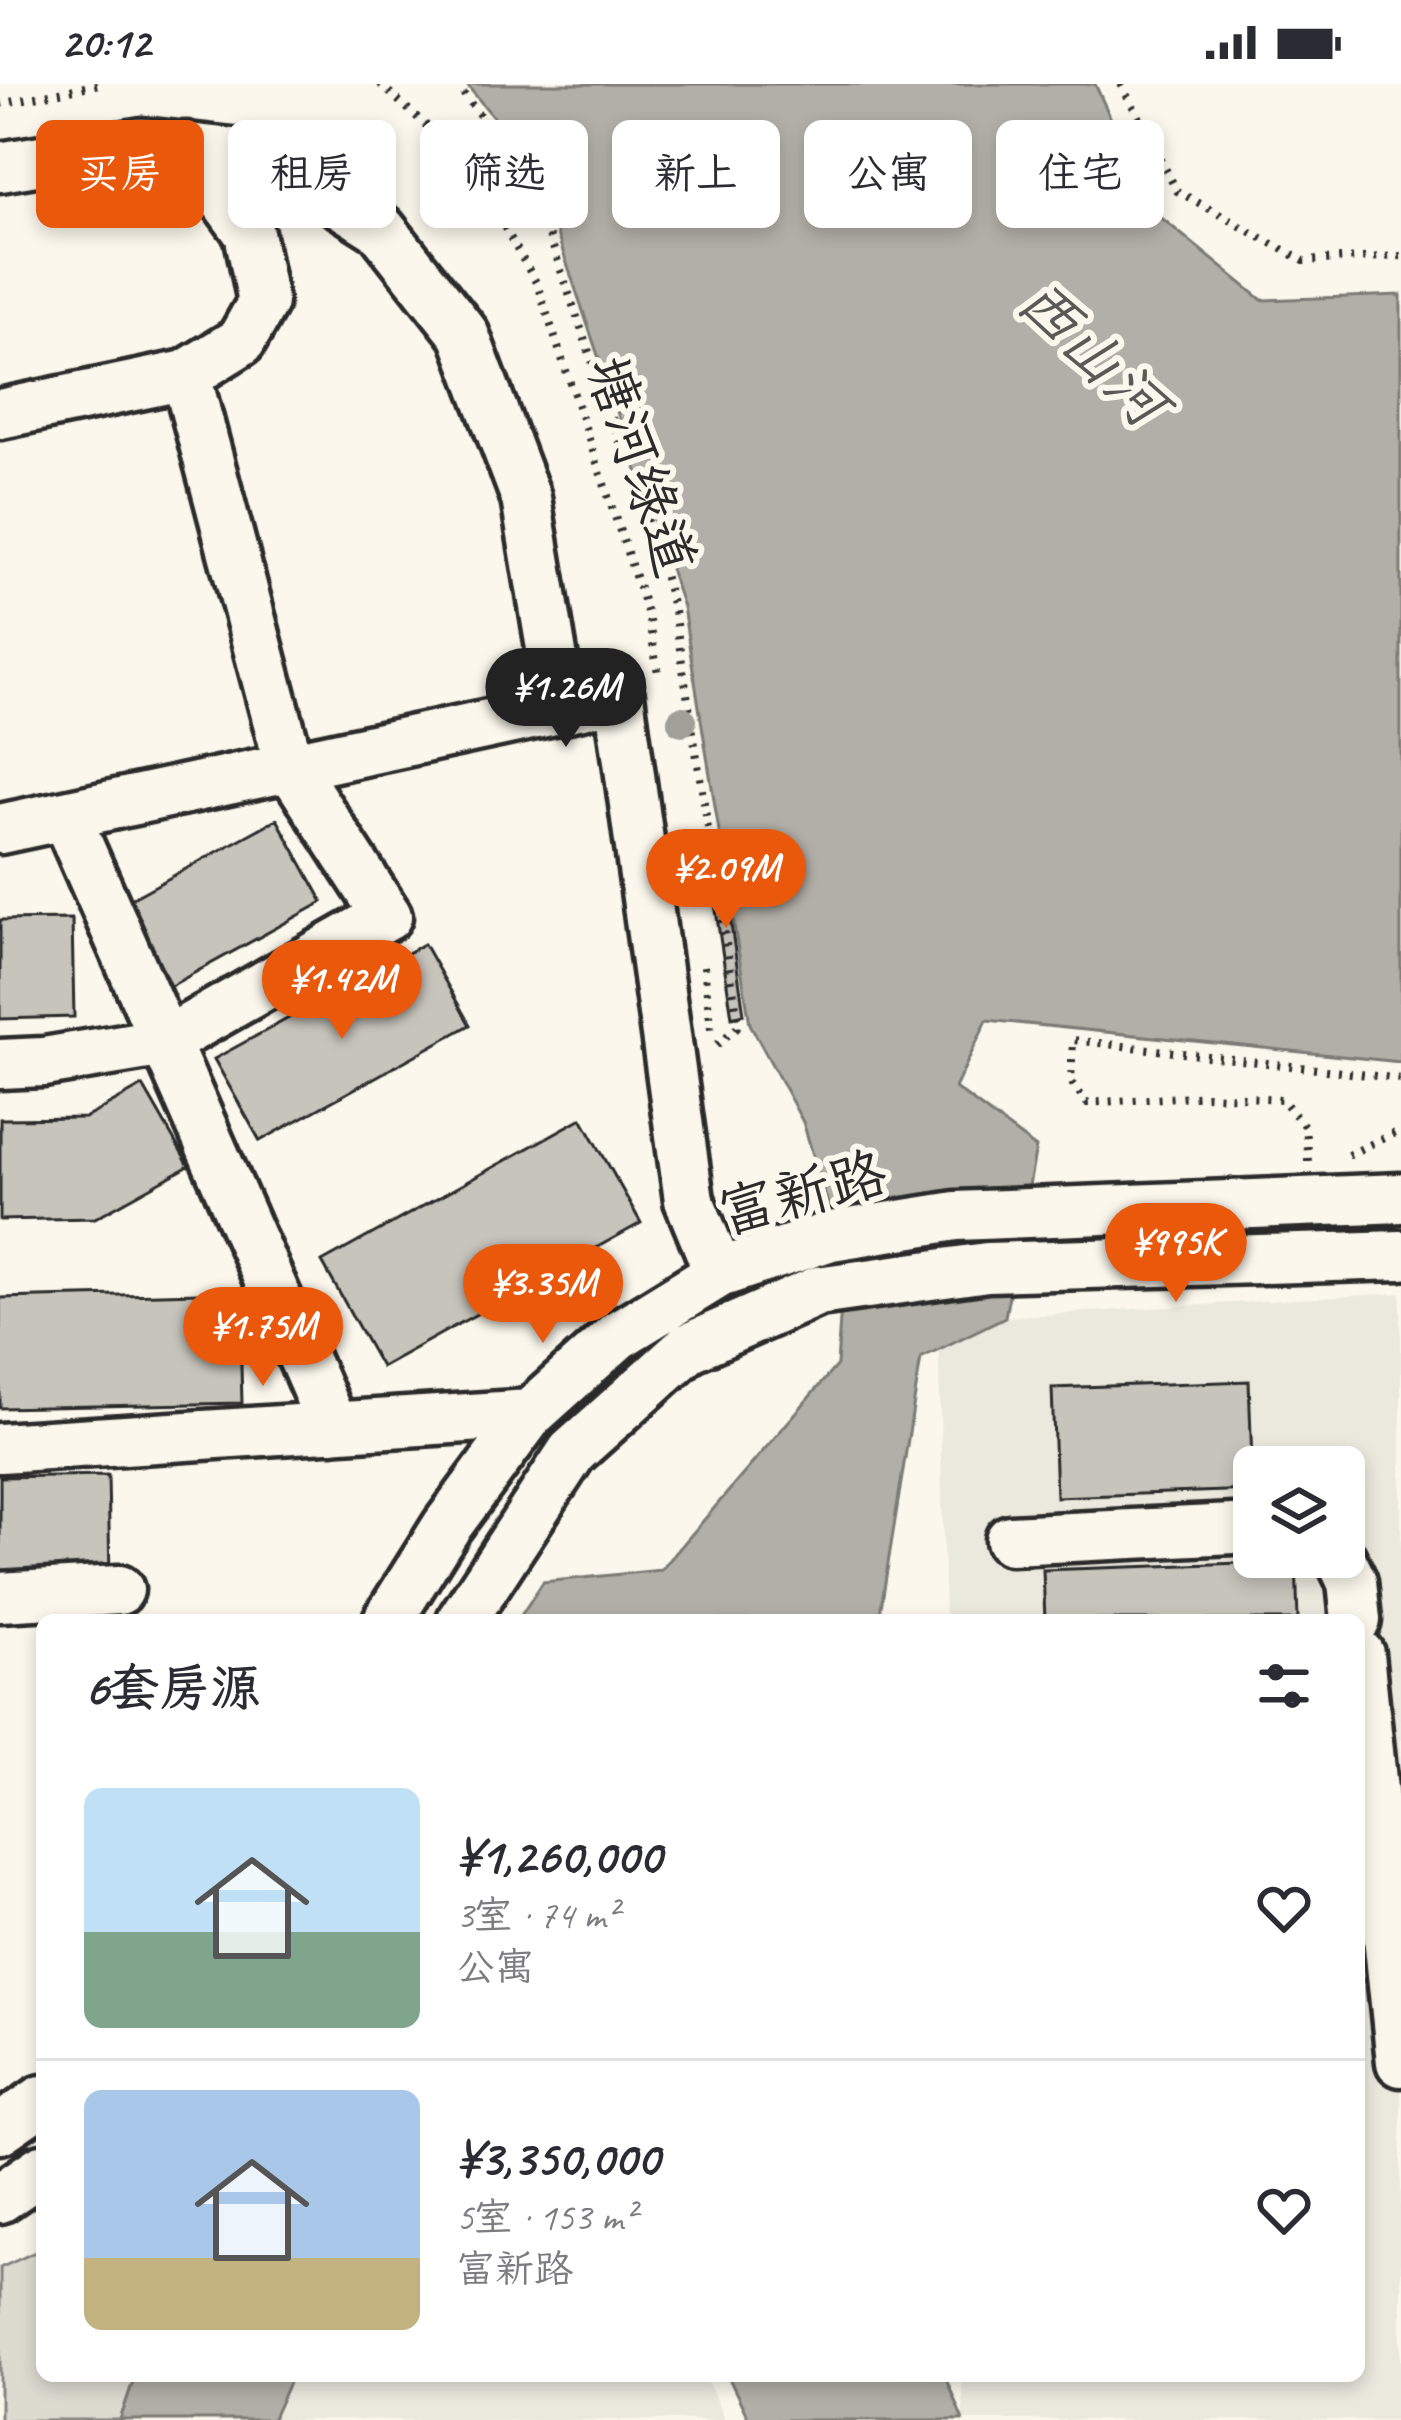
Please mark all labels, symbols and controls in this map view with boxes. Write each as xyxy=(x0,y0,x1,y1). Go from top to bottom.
text: 20:12 xyxy=(60,14,150,71)
chip: 买房 xyxy=(36,120,204,228)
chip: 租房 xyxy=(228,120,396,228)
chip: 筛选 xyxy=(420,120,588,228)
chip: 新上 xyxy=(612,120,780,228)
chip: 公寓 xyxy=(804,120,972,228)
chip: 住宅 xyxy=(996,120,1164,228)
water label: 西山河 xyxy=(1001,263,1190,449)
street label: 塘河绿道 xyxy=(570,346,712,585)
pin: ¥1.26M xyxy=(468,648,664,750)
text: ¥1.26M xyxy=(512,662,620,711)
pin: ¥2.09M xyxy=(628,829,824,931)
text: ¥2.09M xyxy=(673,843,779,892)
pin: ¥1.42M xyxy=(244,940,440,1042)
text: ¥1.42M xyxy=(289,954,395,1003)
street label: 富新路 xyxy=(710,1136,894,1250)
pin: ¥995K xyxy=(1092,1203,1260,1305)
text: ¥995K xyxy=(1132,1217,1220,1266)
pin: ¥3.35M xyxy=(445,1244,641,1346)
text: ¥3.35M xyxy=(490,1258,596,1307)
pin: ¥1.75M xyxy=(165,1287,361,1389)
text: ¥1.75M xyxy=(210,1301,316,1350)
map controls xyxy=(1233,1446,1365,1578)
button: layers xyxy=(1233,1446,1365,1578)
icon: filters xyxy=(1251,1653,1317,1719)
text: 6套房源 xyxy=(84,1656,261,1720)
text: ¥1,260,000 xyxy=(456,1824,661,1888)
icon: home xyxy=(180,1836,324,1980)
icon: heart xyxy=(1251,1875,1317,1941)
text: 3室 · 74 m² xyxy=(456,1891,618,1940)
text: 公寓 xyxy=(456,1943,534,1992)
text: ¥3,350,000 xyxy=(456,2126,659,2190)
icon: home xyxy=(180,2138,324,2282)
icon: heart xyxy=(1251,2177,1317,2243)
text: 5室 · 153 m² xyxy=(456,2193,635,2242)
text: 富新路 xyxy=(456,2245,573,2294)

